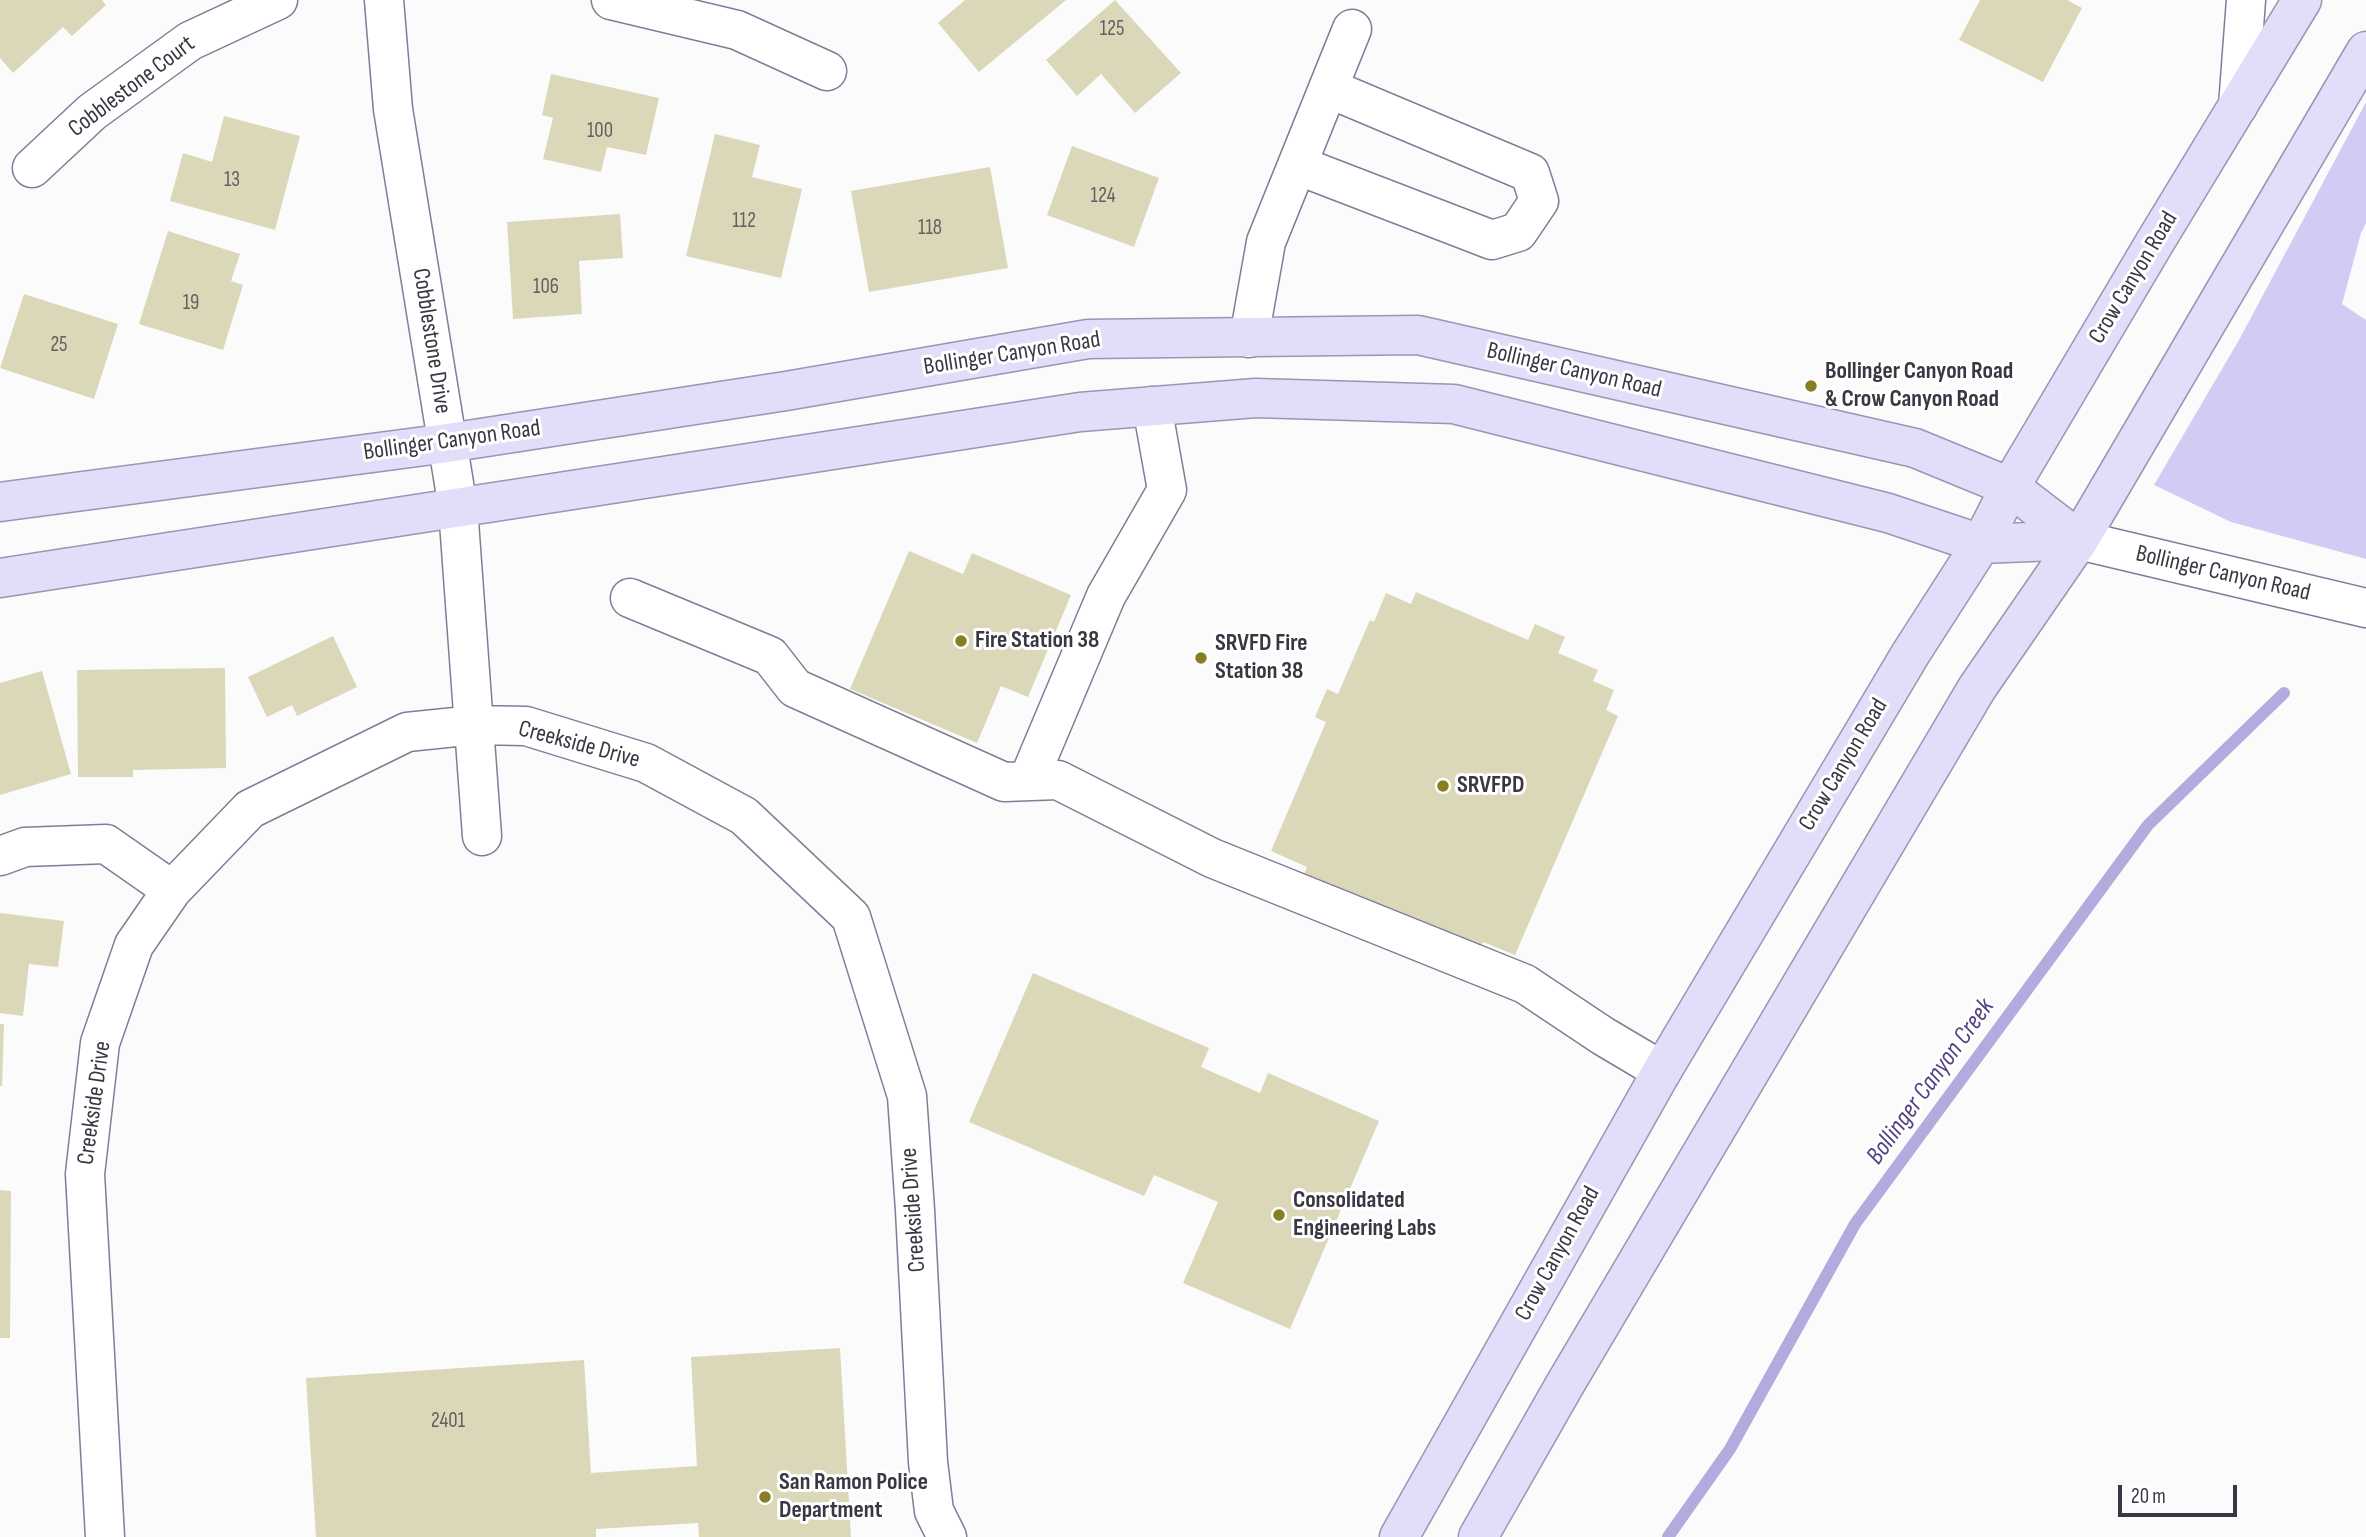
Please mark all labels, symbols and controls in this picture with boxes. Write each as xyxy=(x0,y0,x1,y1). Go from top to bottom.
house number: 125 xyxy=(1100,17,1124,43)
street label: Cobblestone Court xyxy=(63,30,201,144)
house number: 100 xyxy=(587,119,613,145)
house number: 13 xyxy=(224,168,240,194)
house number: 124 xyxy=(1091,184,1115,210)
street label: Crow Canyon Road xyxy=(2083,207,2185,349)
house number: 112 xyxy=(732,209,756,235)
house number: 118 xyxy=(918,216,942,242)
street label: Cobblestone Drive xyxy=(405,266,457,416)
house number: 106 xyxy=(533,275,559,301)
house number: 19 xyxy=(183,291,199,317)
street label: Bollinger Canyon Road xyxy=(922,326,1102,382)
house number: 25 xyxy=(50,333,68,359)
street label: Bollinger Canyon Road xyxy=(1484,337,1664,405)
place label: Bollinger Canyon Road & Crow Canyon Road xyxy=(1825,358,2013,414)
marker: Bollinger Canyon Road & Crow Canyon Road xyxy=(1803,378,1819,394)
street label: Bollinger Canyon Road xyxy=(362,414,542,468)
street label: Bollinger Canyon Road xyxy=(2133,540,2313,608)
place label: Fire Station 38 xyxy=(975,627,1099,655)
place label: SRVFD Fire Station 38 xyxy=(1215,630,1308,686)
marker: Fire Station 38 xyxy=(953,633,969,649)
marker: SRVFD Fire Station 38 xyxy=(1193,650,1209,666)
street label: Crow Canyon Road xyxy=(1793,694,1895,836)
street label: Creekside Drive xyxy=(515,715,643,775)
place label: SRVFPD xyxy=(1457,772,1524,800)
marker: SRVFPD xyxy=(1435,778,1451,794)
water label: Bollinger Canyon Creek xyxy=(1860,993,2002,1171)
street label: Creekside Drive xyxy=(72,1039,118,1167)
street label: Creekside Drive xyxy=(895,1147,933,1273)
street label: Crow Canyon Road xyxy=(1509,1182,1607,1326)
place label: Consolidated Engineering Labs xyxy=(1293,1187,1436,1243)
marker: Consolidated Engineering Labs xyxy=(1271,1207,1287,1223)
house number: 2401 xyxy=(431,1409,465,1435)
place label: San Ramon Police Department xyxy=(779,1469,928,1525)
scale bar xyxy=(2121,1470,2240,1514)
text: 20 m xyxy=(2131,1484,2166,1509)
marker: San Ramon Police Department xyxy=(757,1489,773,1505)

